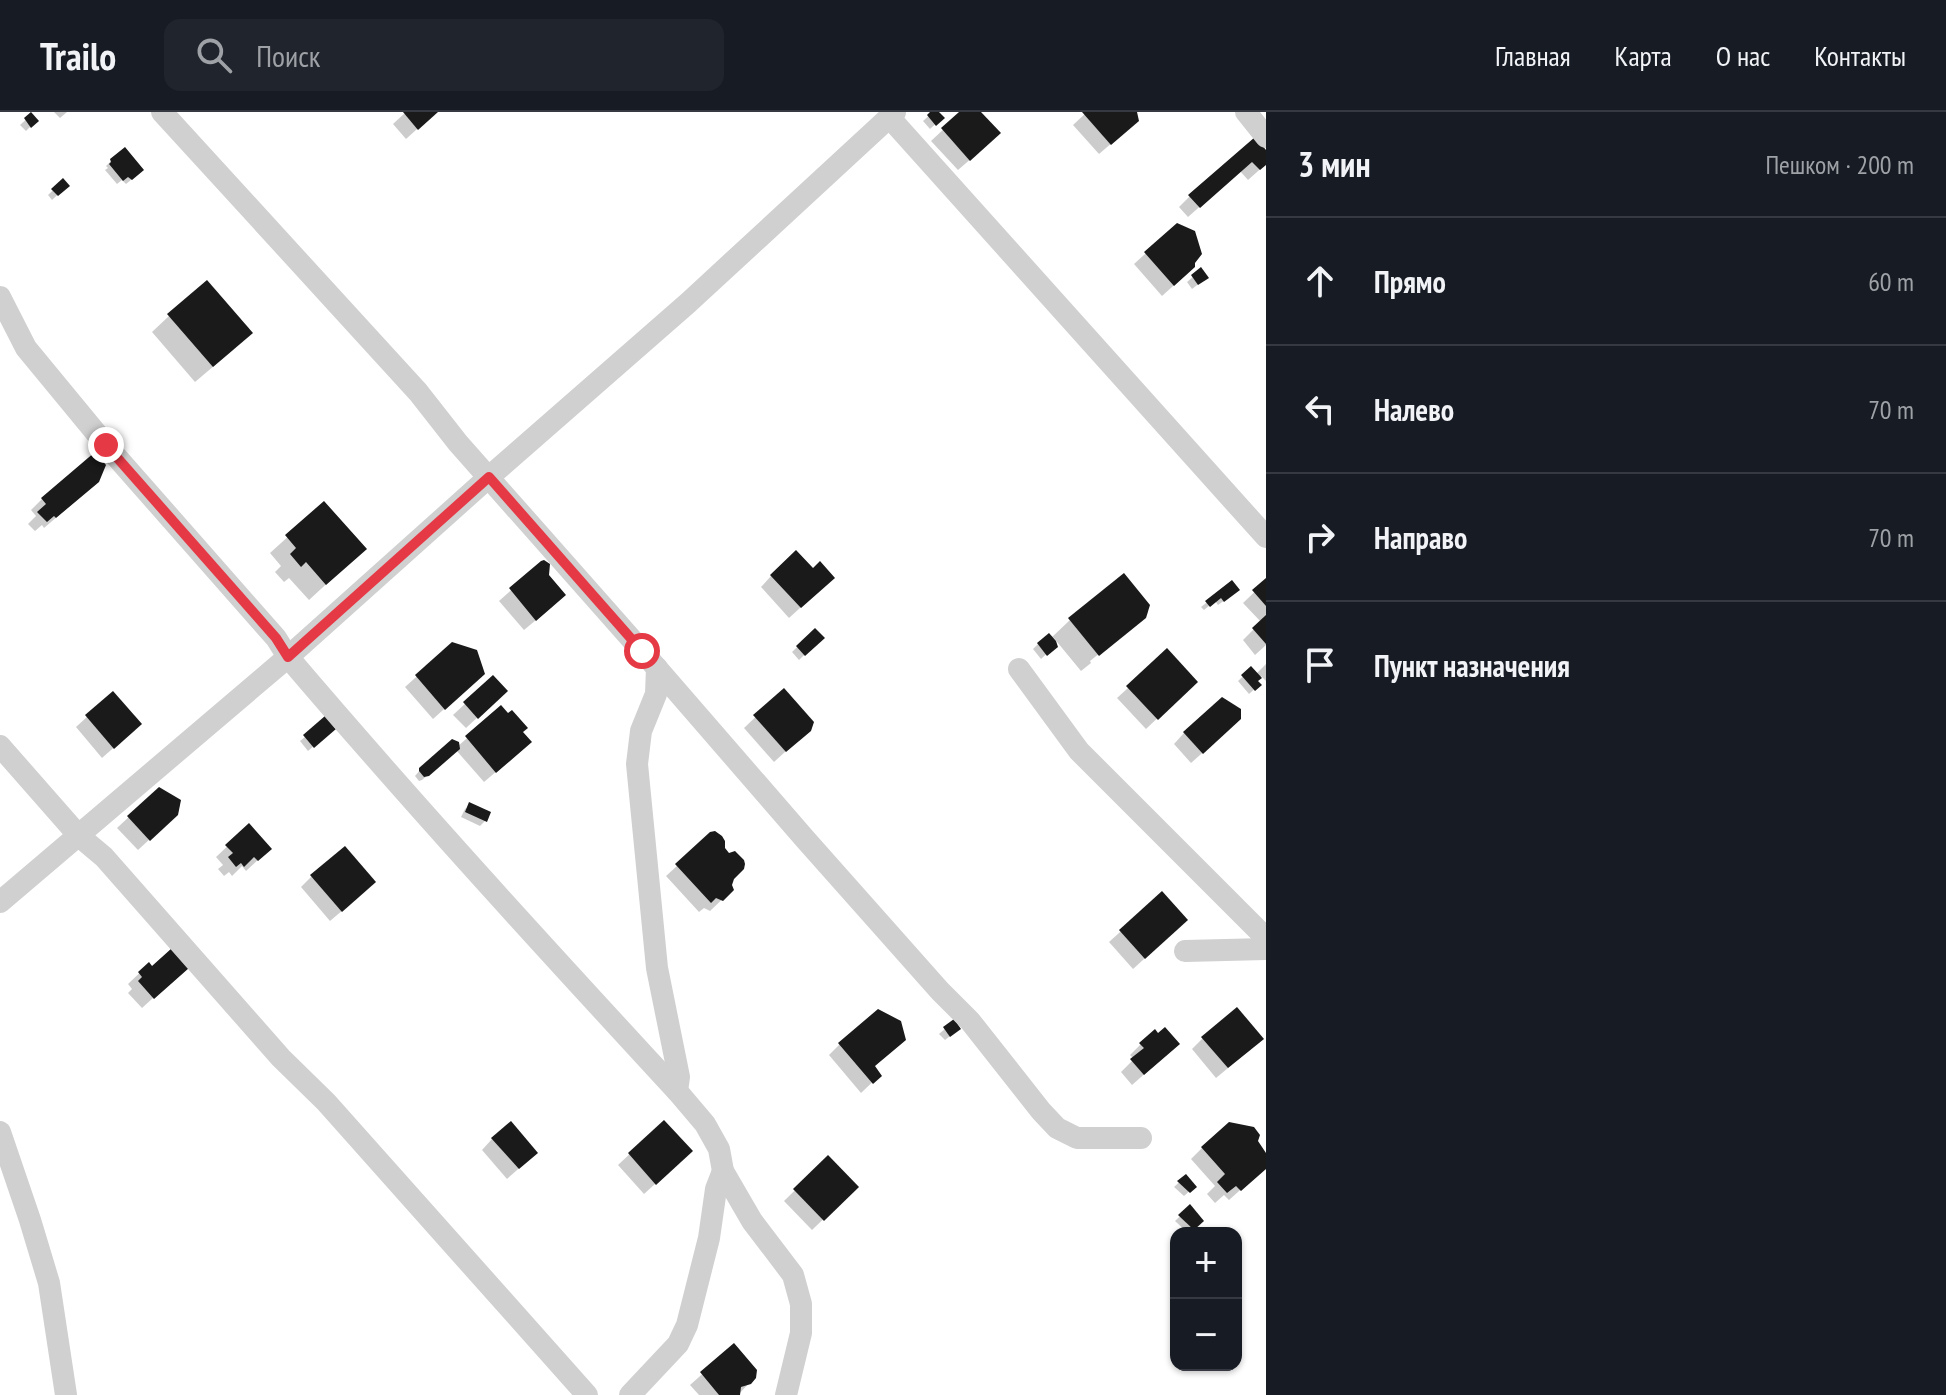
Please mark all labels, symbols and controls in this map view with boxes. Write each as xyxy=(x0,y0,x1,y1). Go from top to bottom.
search box xyxy=(164,19,724,91)
text: Trailo xyxy=(40,31,116,80)
icon: search xyxy=(192,33,236,77)
text: Поиск xyxy=(256,36,320,75)
text: Главная xyxy=(1495,37,1571,74)
text: Карта xyxy=(1615,37,1672,74)
text: О нас xyxy=(1716,37,1770,74)
text: Контакты xyxy=(1814,37,1906,74)
text: 3 мин xyxy=(1298,142,1371,186)
text: Пешком · 200 m xyxy=(1765,148,1914,181)
icon: ahead xyxy=(1298,259,1342,303)
text: Прямо xyxy=(1374,262,1446,301)
text: 60 m xyxy=(1868,265,1914,298)
icon: left xyxy=(1298,387,1342,431)
text: Налево xyxy=(1374,390,1454,429)
text: 70 m xyxy=(1868,393,1914,426)
route end xyxy=(88,427,124,463)
icon: right xyxy=(1298,515,1342,559)
text: Направо xyxy=(1374,518,1467,557)
text: 70 m xyxy=(1868,521,1914,554)
route start xyxy=(624,633,660,669)
icon: arrive xyxy=(1298,643,1342,687)
text: Пункт назначения xyxy=(1374,646,1570,685)
map controls xyxy=(1170,1227,1242,1371)
button: + xyxy=(1170,1227,1242,1299)
button: − xyxy=(1170,1299,1242,1371)

